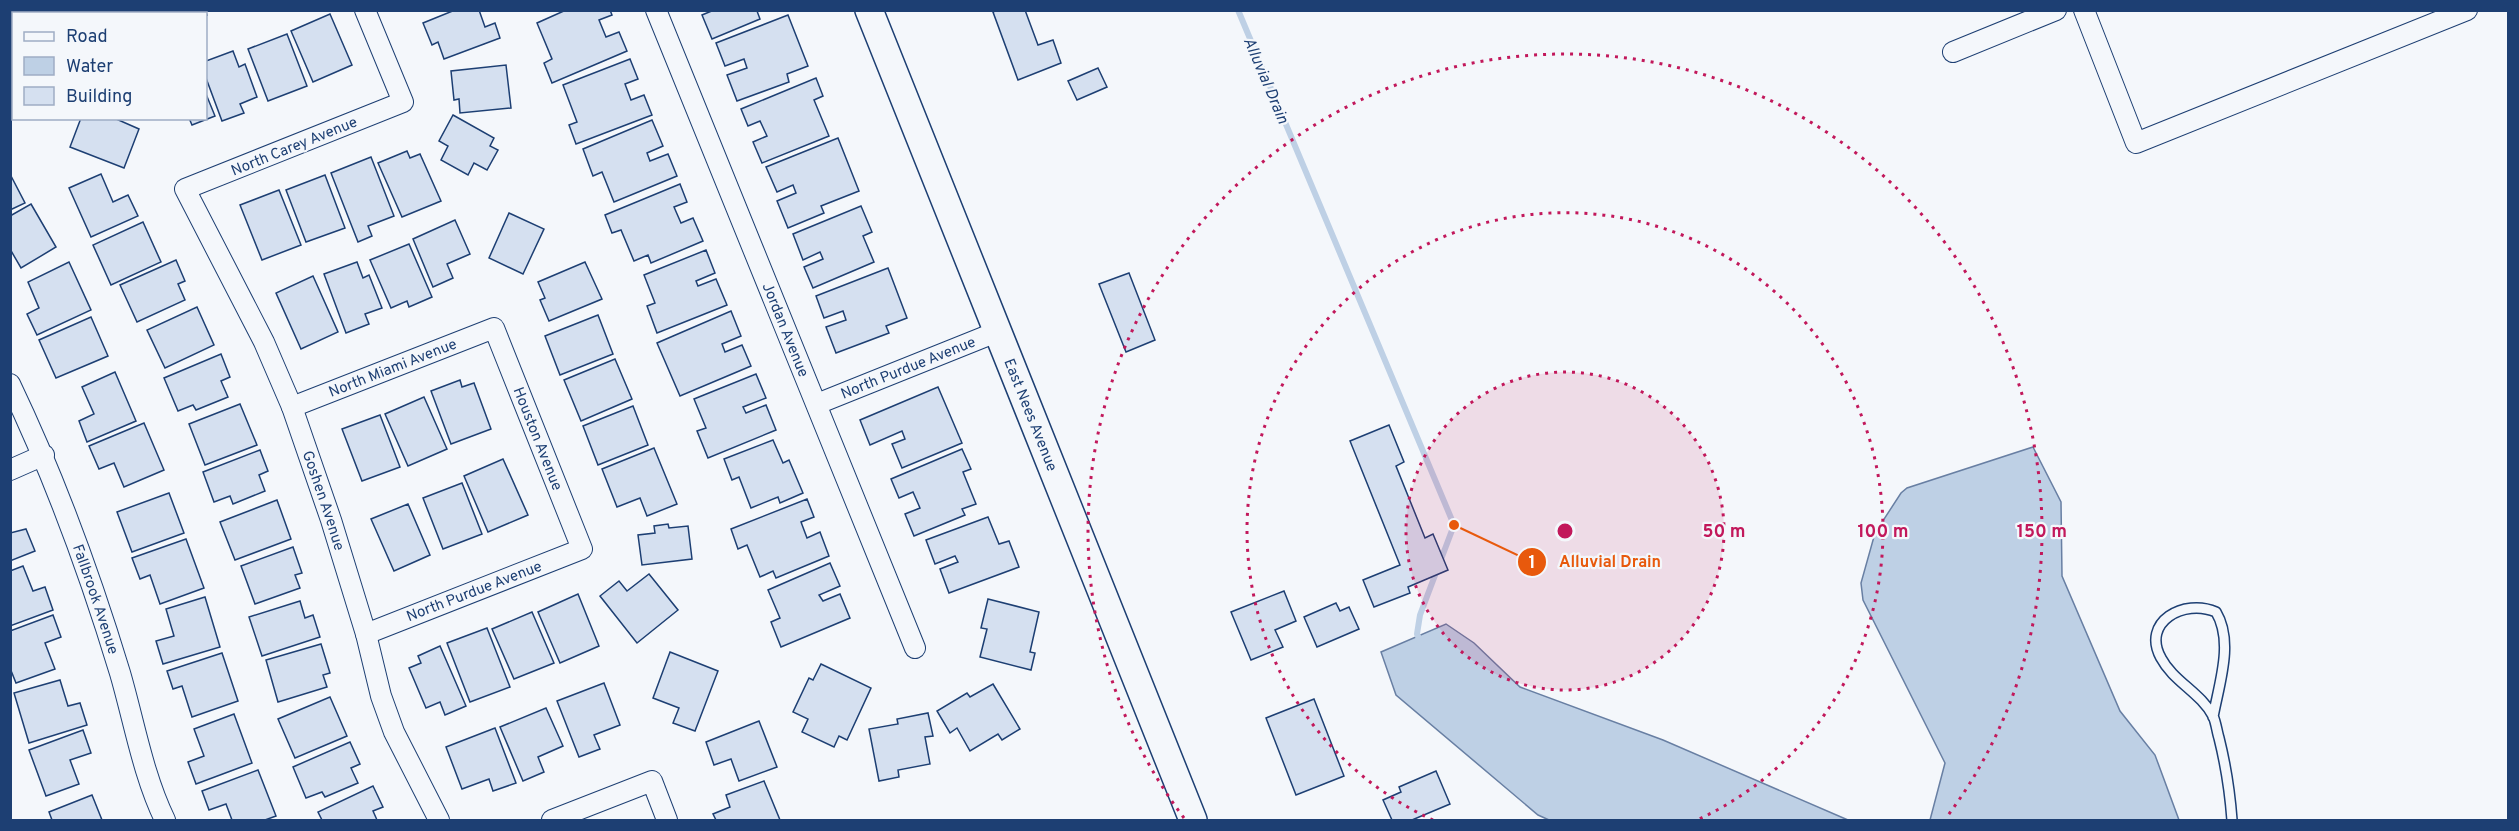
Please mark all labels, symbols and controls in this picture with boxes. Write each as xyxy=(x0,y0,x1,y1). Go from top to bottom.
legend xyxy=(12,12,207,120)
text: Road xyxy=(66,26,108,49)
water label: Alluvial Drain xyxy=(1238,34,1292,127)
text: Water xyxy=(66,56,113,79)
text: Building xyxy=(66,86,132,109)
street label: North Carey Avenue xyxy=(229,113,360,181)
street label: Jordan Avenue xyxy=(757,280,812,380)
street label: North Purdue Avenue xyxy=(838,333,979,404)
street label: North Miami Avenue xyxy=(326,335,460,403)
street label: East Nees Avenue xyxy=(998,356,1061,475)
street label: Houston Avenue xyxy=(508,385,566,494)
street label: Goshen Avenue xyxy=(297,449,348,553)
centre of rings xyxy=(1555,521,1575,541)
text: 50 m xyxy=(1702,521,1746,544)
text: 100 m xyxy=(1857,521,1909,544)
text: 150 m xyxy=(2017,521,2067,544)
street label: Fallbrook Avenue xyxy=(67,542,122,657)
callout: Alluvial Drain xyxy=(1517,545,1673,579)
text: 1 xyxy=(1528,552,1536,575)
text: Alluvial Drain xyxy=(1559,553,1661,573)
street label: North Purdue Avenue xyxy=(404,558,545,627)

